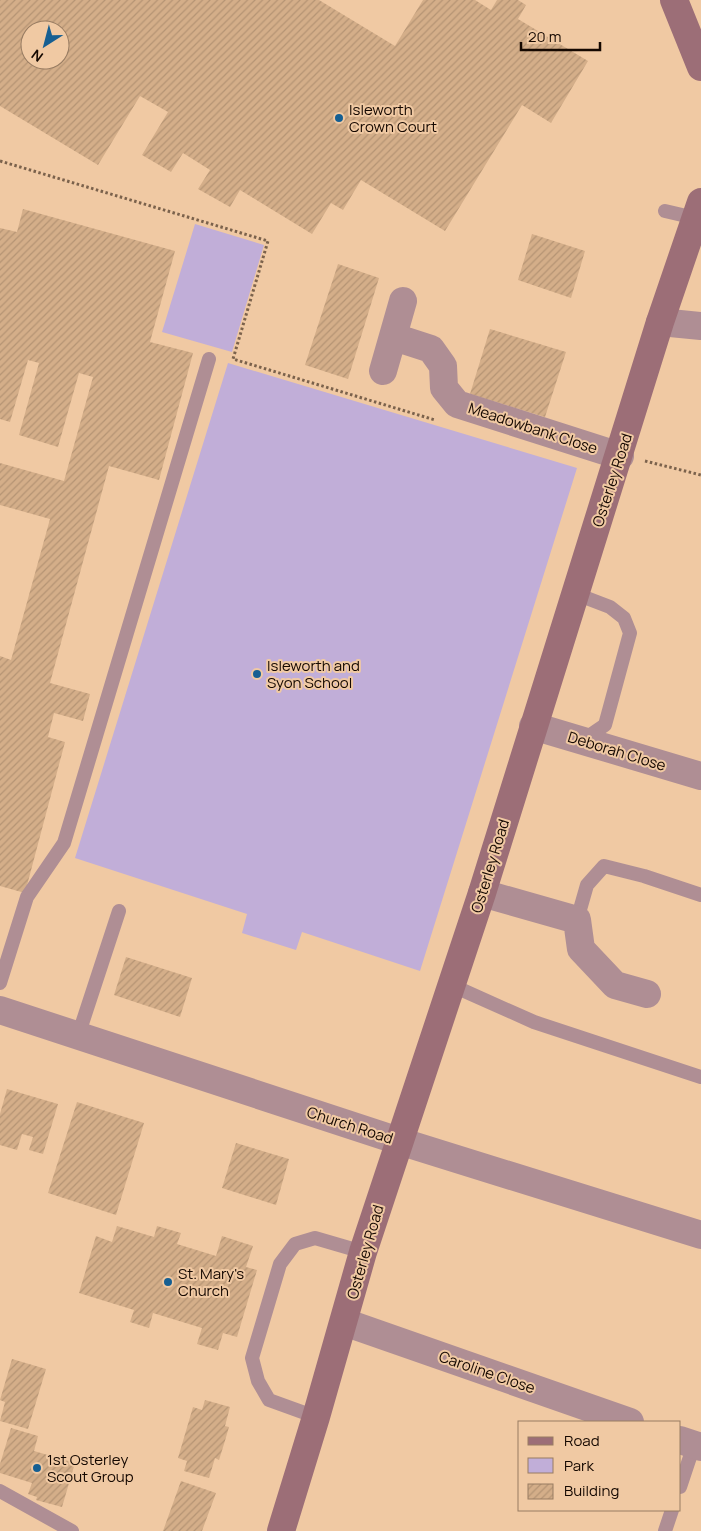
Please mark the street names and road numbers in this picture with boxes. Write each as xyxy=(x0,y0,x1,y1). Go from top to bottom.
street label: Meadowbank Close xyxy=(466,397,601,459)
street label: Osterley Road xyxy=(587,431,637,529)
street label: Deborah Close xyxy=(565,726,669,776)
street label: Osterley Road xyxy=(466,816,514,916)
street label: Church Road xyxy=(304,1101,396,1149)
street label: Osterley Road xyxy=(342,1202,388,1302)
street label: Caroline Close xyxy=(436,1346,538,1398)

